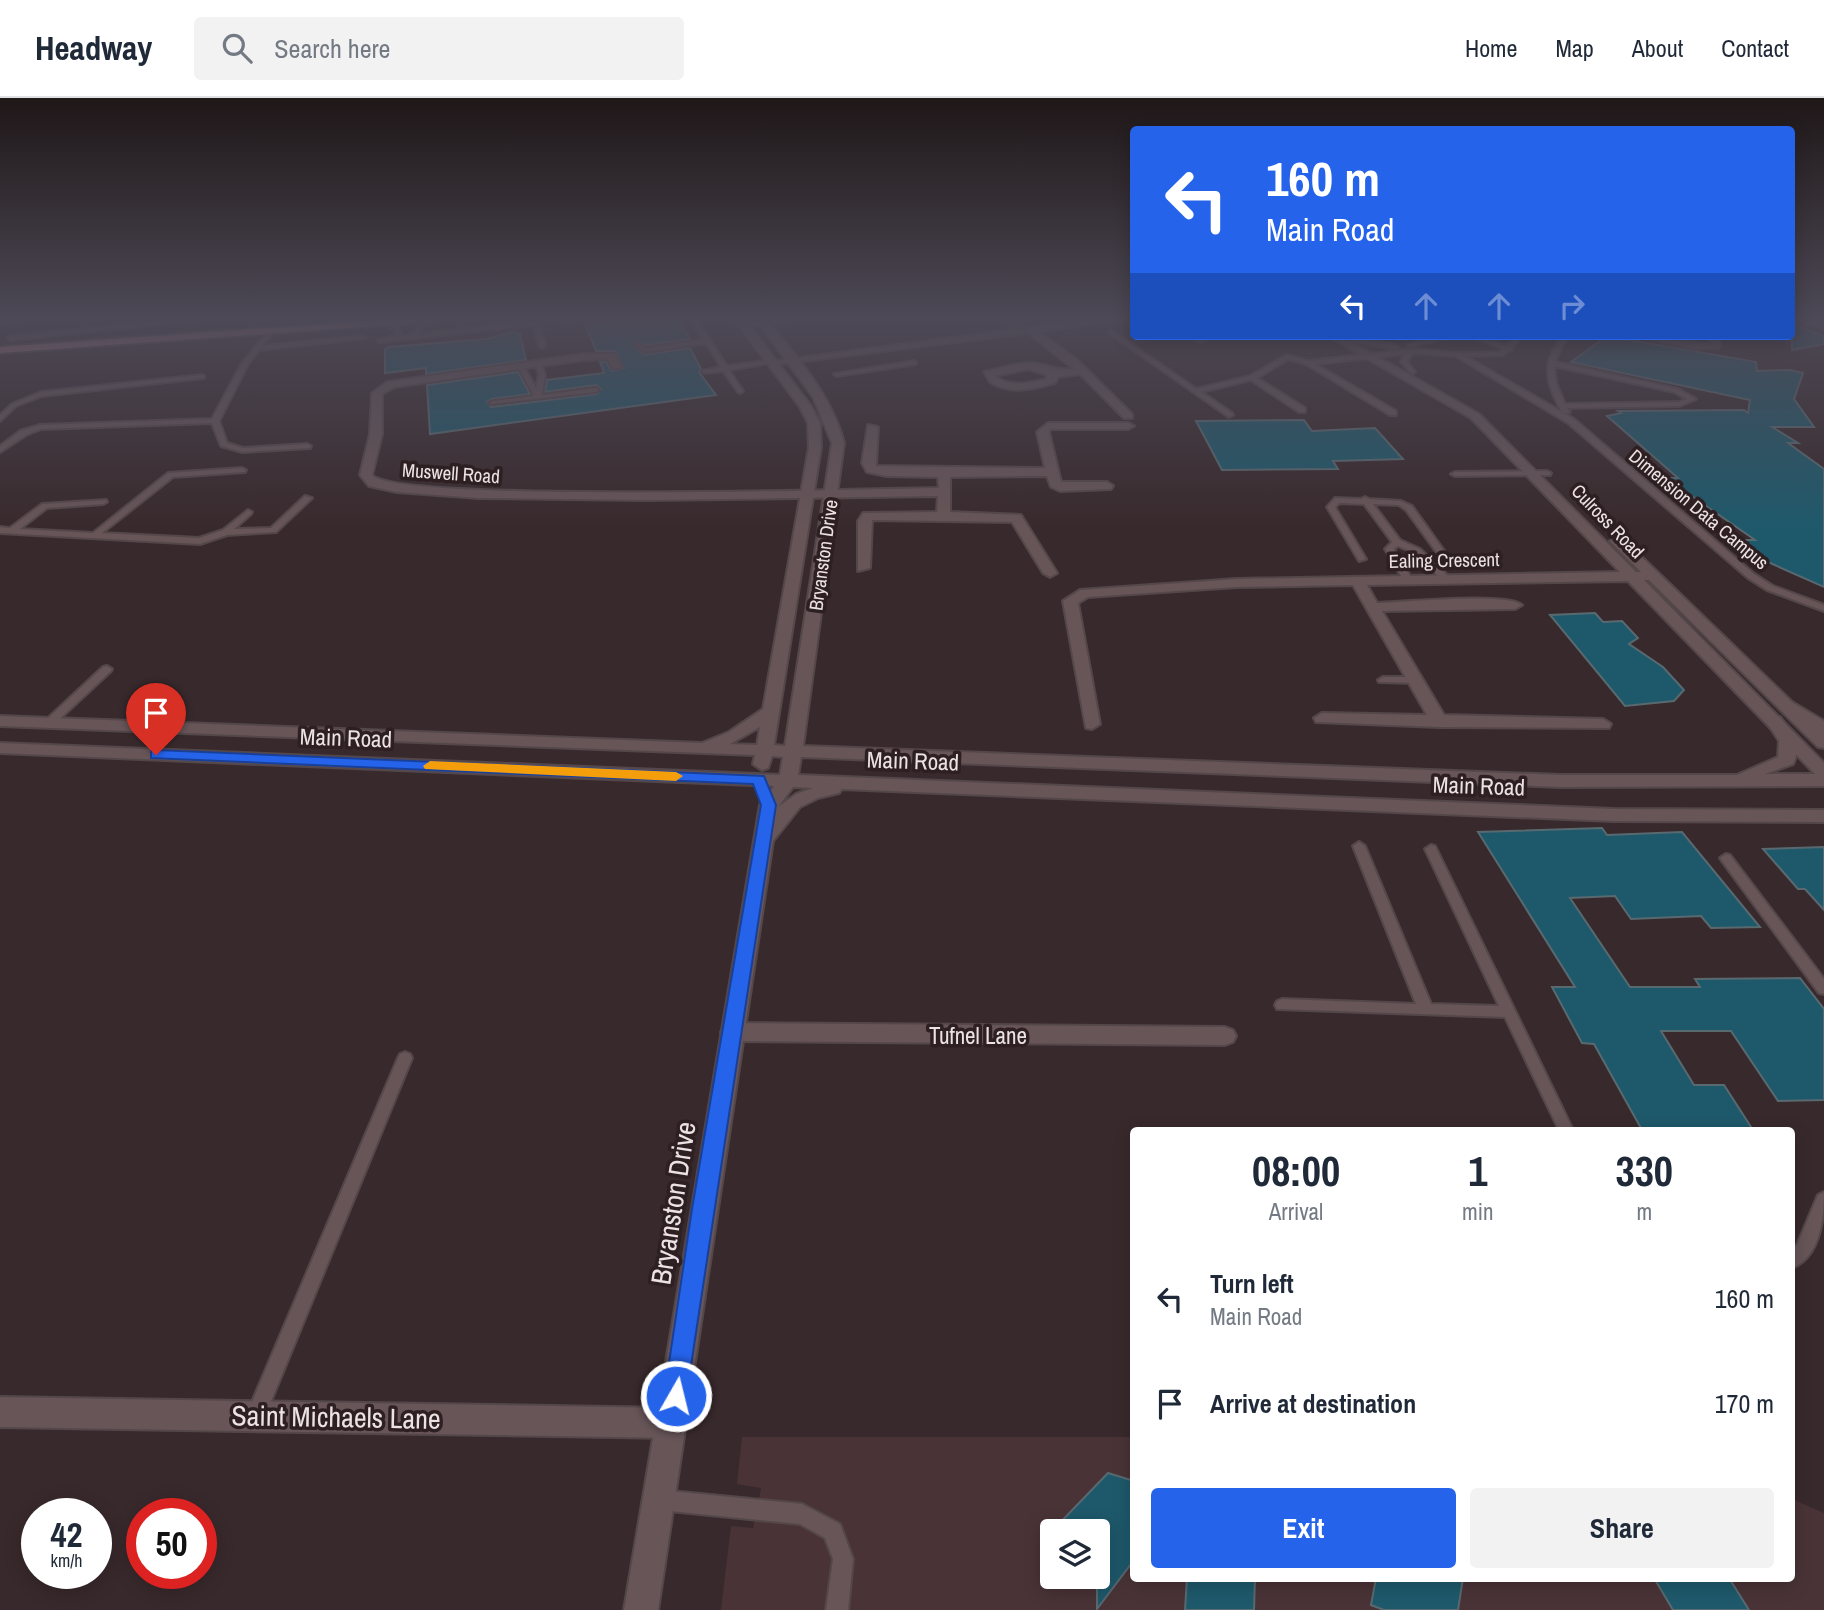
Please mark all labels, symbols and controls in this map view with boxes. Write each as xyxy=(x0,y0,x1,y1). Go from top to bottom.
search box xyxy=(194,17,684,80)
text: Headway xyxy=(35,26,152,70)
icon: search xyxy=(218,29,256,67)
text: Search here xyxy=(274,31,390,66)
text: Home xyxy=(1465,32,1517,64)
text: Map xyxy=(1555,32,1594,64)
text: About xyxy=(1632,32,1683,64)
text: Contact xyxy=(1721,32,1789,64)
text: 160 m xyxy=(1266,145,1380,211)
icon: left xyxy=(1151,154,1242,245)
text: Main Road xyxy=(1266,208,1394,251)
icon: left xyxy=(1334,287,1372,325)
icon: ahead xyxy=(1407,287,1445,325)
icon: ahead xyxy=(1480,287,1518,325)
icon: right xyxy=(1553,287,1591,325)
street label: Dimension Data Campus xyxy=(1624,443,1775,575)
street label: Muswell Road xyxy=(401,457,501,489)
street label: Culross Road xyxy=(1566,478,1650,564)
street label: Bryanston Drive xyxy=(802,498,844,612)
street label: Ealing Crescent xyxy=(1388,546,1500,574)
pin xyxy=(126,683,186,755)
icon: arrive xyxy=(137,694,175,732)
street label: Main Road xyxy=(299,720,393,755)
street label: Main Road xyxy=(866,743,960,778)
street label: Main Road xyxy=(1432,768,1526,803)
street label: Tufnel Lane xyxy=(929,1020,1027,1051)
street label: Bryanston Drive xyxy=(641,1119,705,1287)
text: 08:00 xyxy=(1252,1143,1340,1199)
text: 1 xyxy=(1468,1143,1487,1199)
text: 330 xyxy=(1616,1143,1673,1199)
text: Arrival xyxy=(1269,1196,1323,1227)
text: min xyxy=(1462,1196,1494,1227)
text: m xyxy=(1636,1196,1652,1227)
text: Turn left xyxy=(1210,1266,1294,1301)
icon: left xyxy=(1151,1280,1189,1318)
text: 160 m xyxy=(1715,1281,1774,1316)
text: Main Road xyxy=(1210,1301,1302,1332)
position arrow xyxy=(639,1359,713,1433)
icon: arrive xyxy=(1151,1385,1189,1423)
text: Arrive at destination xyxy=(1210,1386,1416,1421)
text: 170 m xyxy=(1715,1386,1774,1421)
street label: Saint Michaels Lane xyxy=(231,1396,441,1438)
button: Exit xyxy=(1151,1488,1456,1568)
button: Share xyxy=(1470,1488,1774,1568)
speed limit sign: 50 xyxy=(126,1498,217,1589)
text: 42 xyxy=(51,1511,82,1558)
map controls xyxy=(1040,1519,1110,1589)
button: layers xyxy=(1040,1519,1110,1589)
text: km/h xyxy=(51,1548,83,1573)

